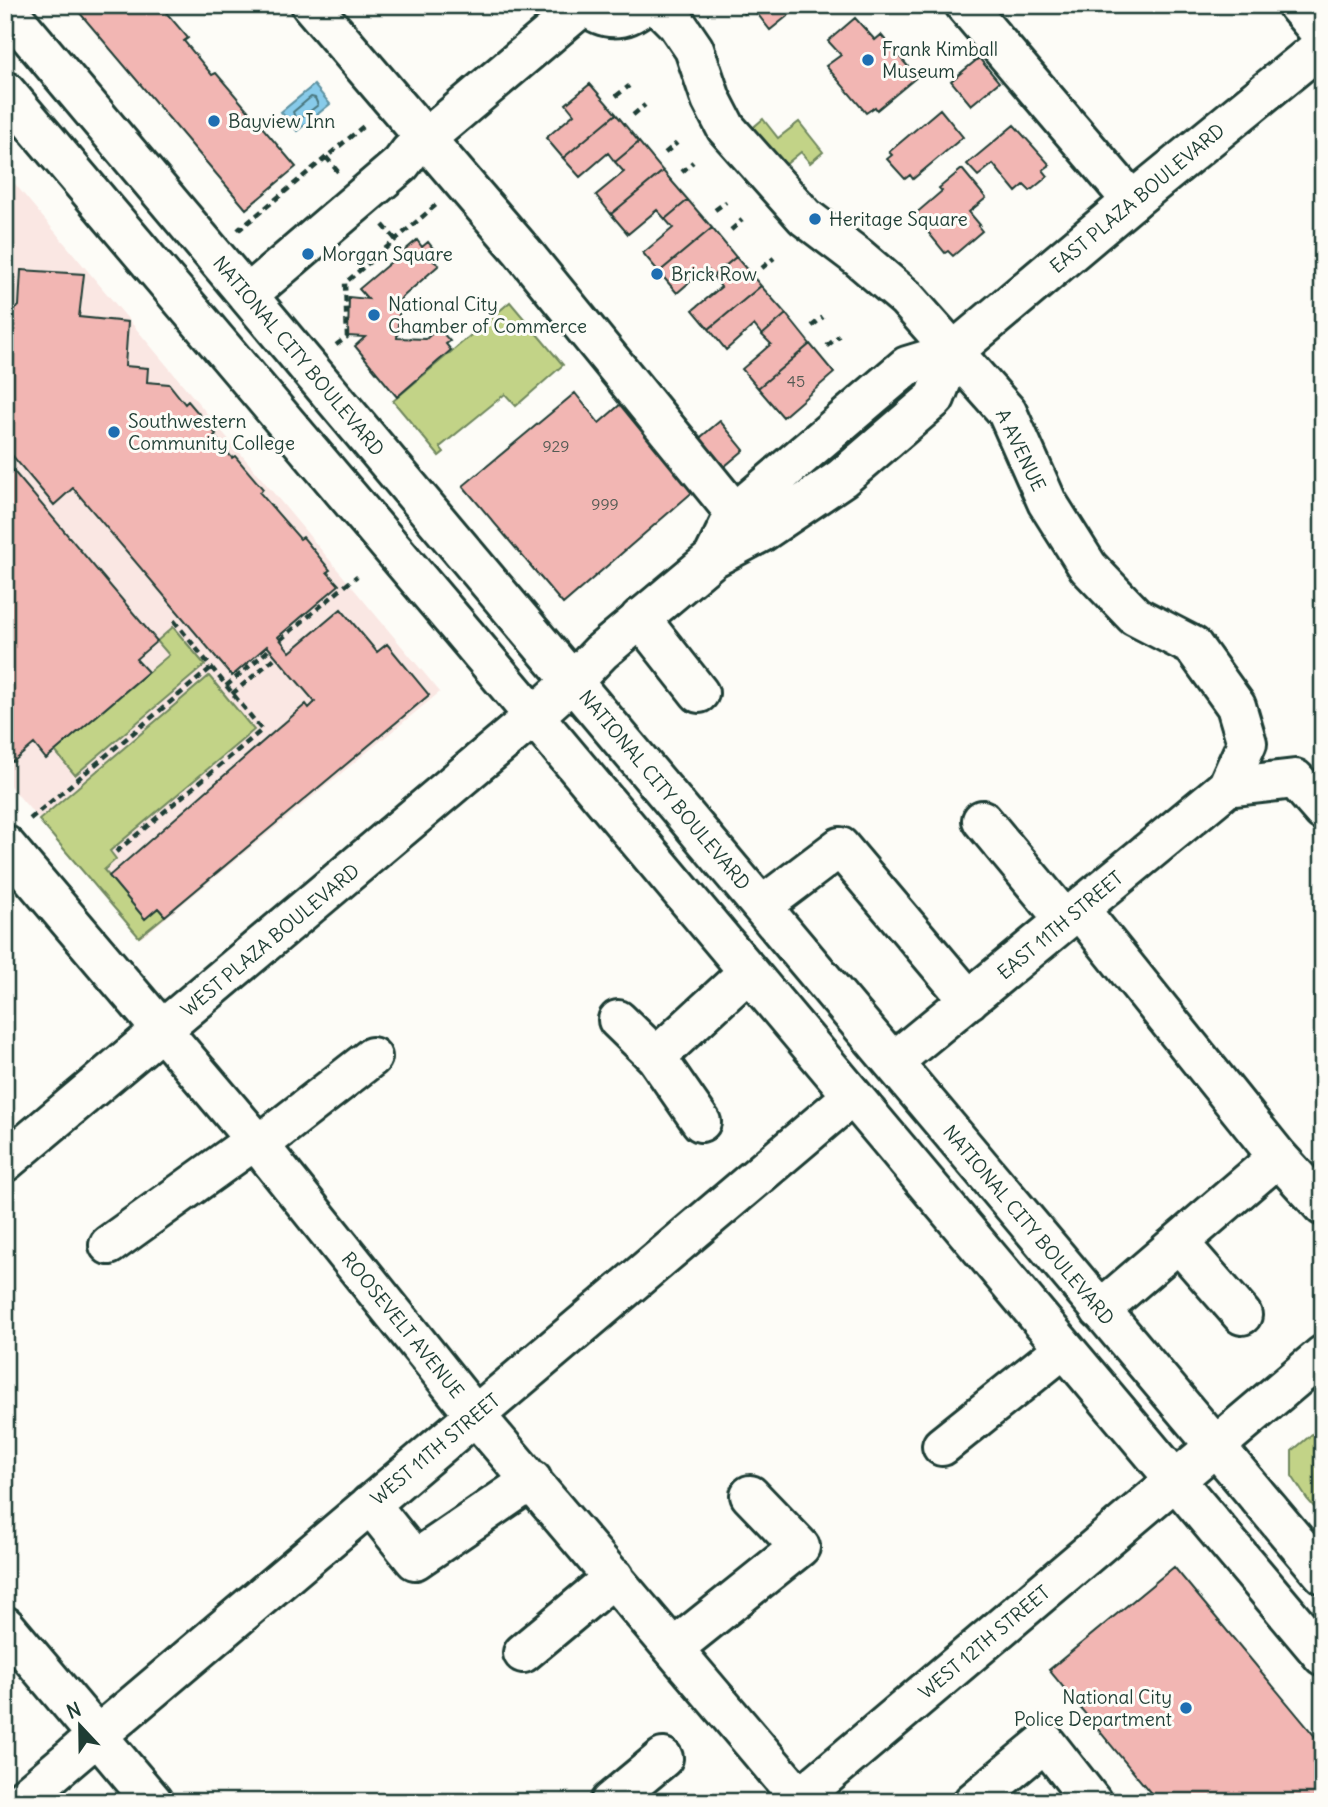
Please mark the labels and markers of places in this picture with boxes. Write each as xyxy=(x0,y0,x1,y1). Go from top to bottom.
place label: Frank Kimball Museum xyxy=(882,37,998,83)
marker: Frank Kimball Museum xyxy=(860,52,876,68)
place label: Bayview Inn xyxy=(228,109,335,133)
marker: Bayview Inn xyxy=(206,113,222,129)
place label: Heritage Square xyxy=(829,207,968,231)
marker: Heritage Square xyxy=(807,211,823,227)
place label: Morgan Square xyxy=(322,242,453,266)
marker: Morgan Square xyxy=(300,246,316,262)
place label: Brick Row xyxy=(671,262,757,286)
marker: Brick Row xyxy=(649,266,665,282)
place label: National City Chamber of Commerce xyxy=(388,292,587,338)
marker: National City Chamber of Commerce xyxy=(366,307,382,323)
place label: Southwestern Community College xyxy=(128,409,295,455)
marker: Southwestern Community College xyxy=(106,424,122,440)
place label: National City Police Department xyxy=(1014,1685,1172,1731)
marker: National City Police Department xyxy=(1178,1700,1194,1716)

